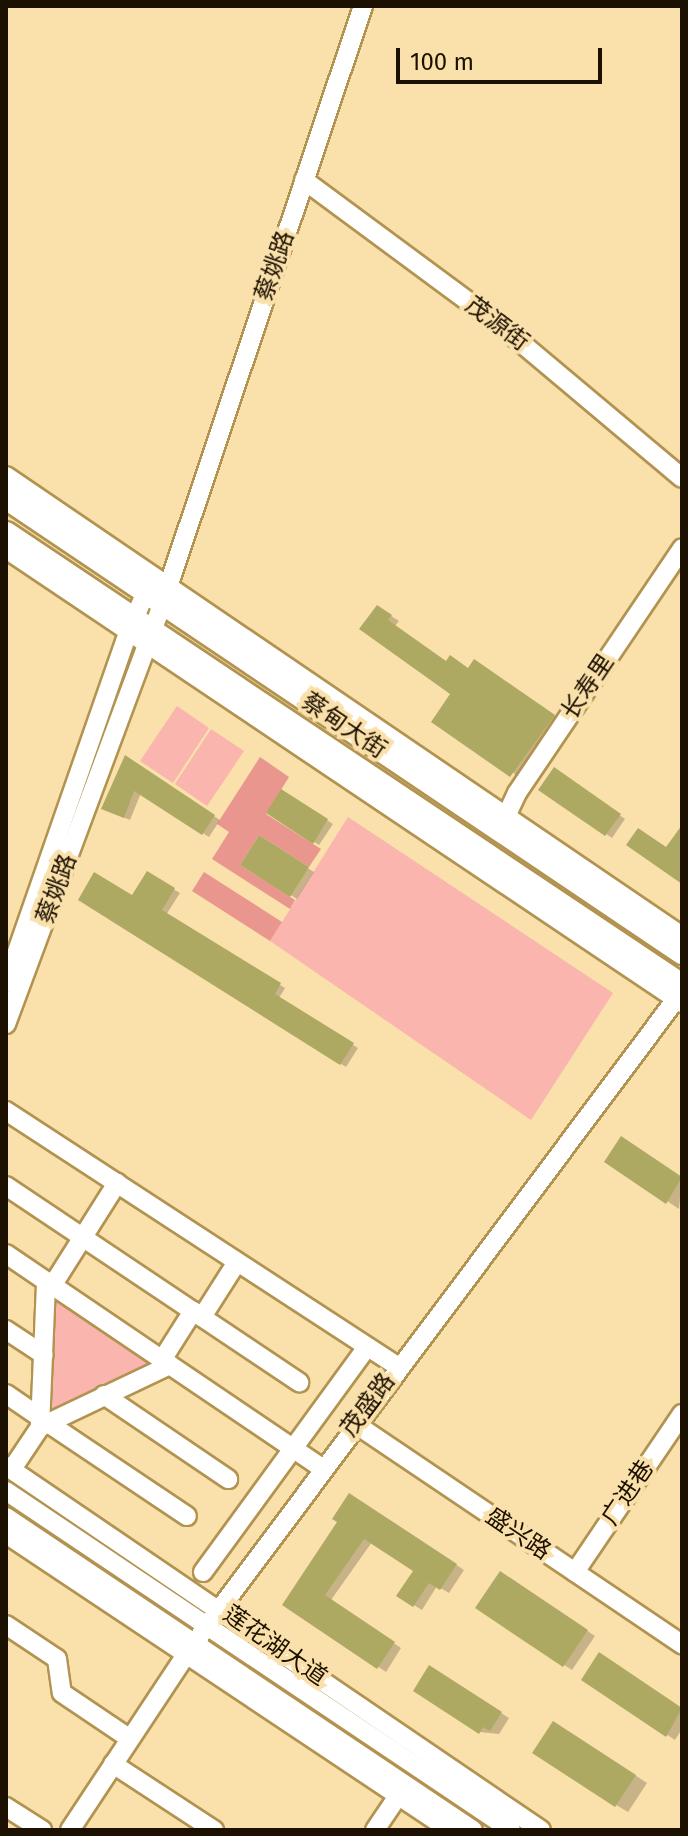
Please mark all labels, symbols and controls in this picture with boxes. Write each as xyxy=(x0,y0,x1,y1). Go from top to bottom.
scale bar xyxy=(400,32,606,82)
text: 100 m xyxy=(410,48,474,76)
street label: 蔡姚路 xyxy=(250,227,300,305)
street label: 茂源街 xyxy=(460,291,534,357)
street label: 长寿里 xyxy=(556,649,620,725)
street label: 蔡甸大街 xyxy=(296,687,392,765)
street label: 蔡姚路 xyxy=(31,850,83,928)
street label: 茂盛路 xyxy=(335,1368,401,1442)
street label: 广进巷 xyxy=(596,1455,660,1531)
street label: 盛兴路 xyxy=(480,1502,556,1566)
street label: 莲花湖大道 xyxy=(218,1600,332,1692)

